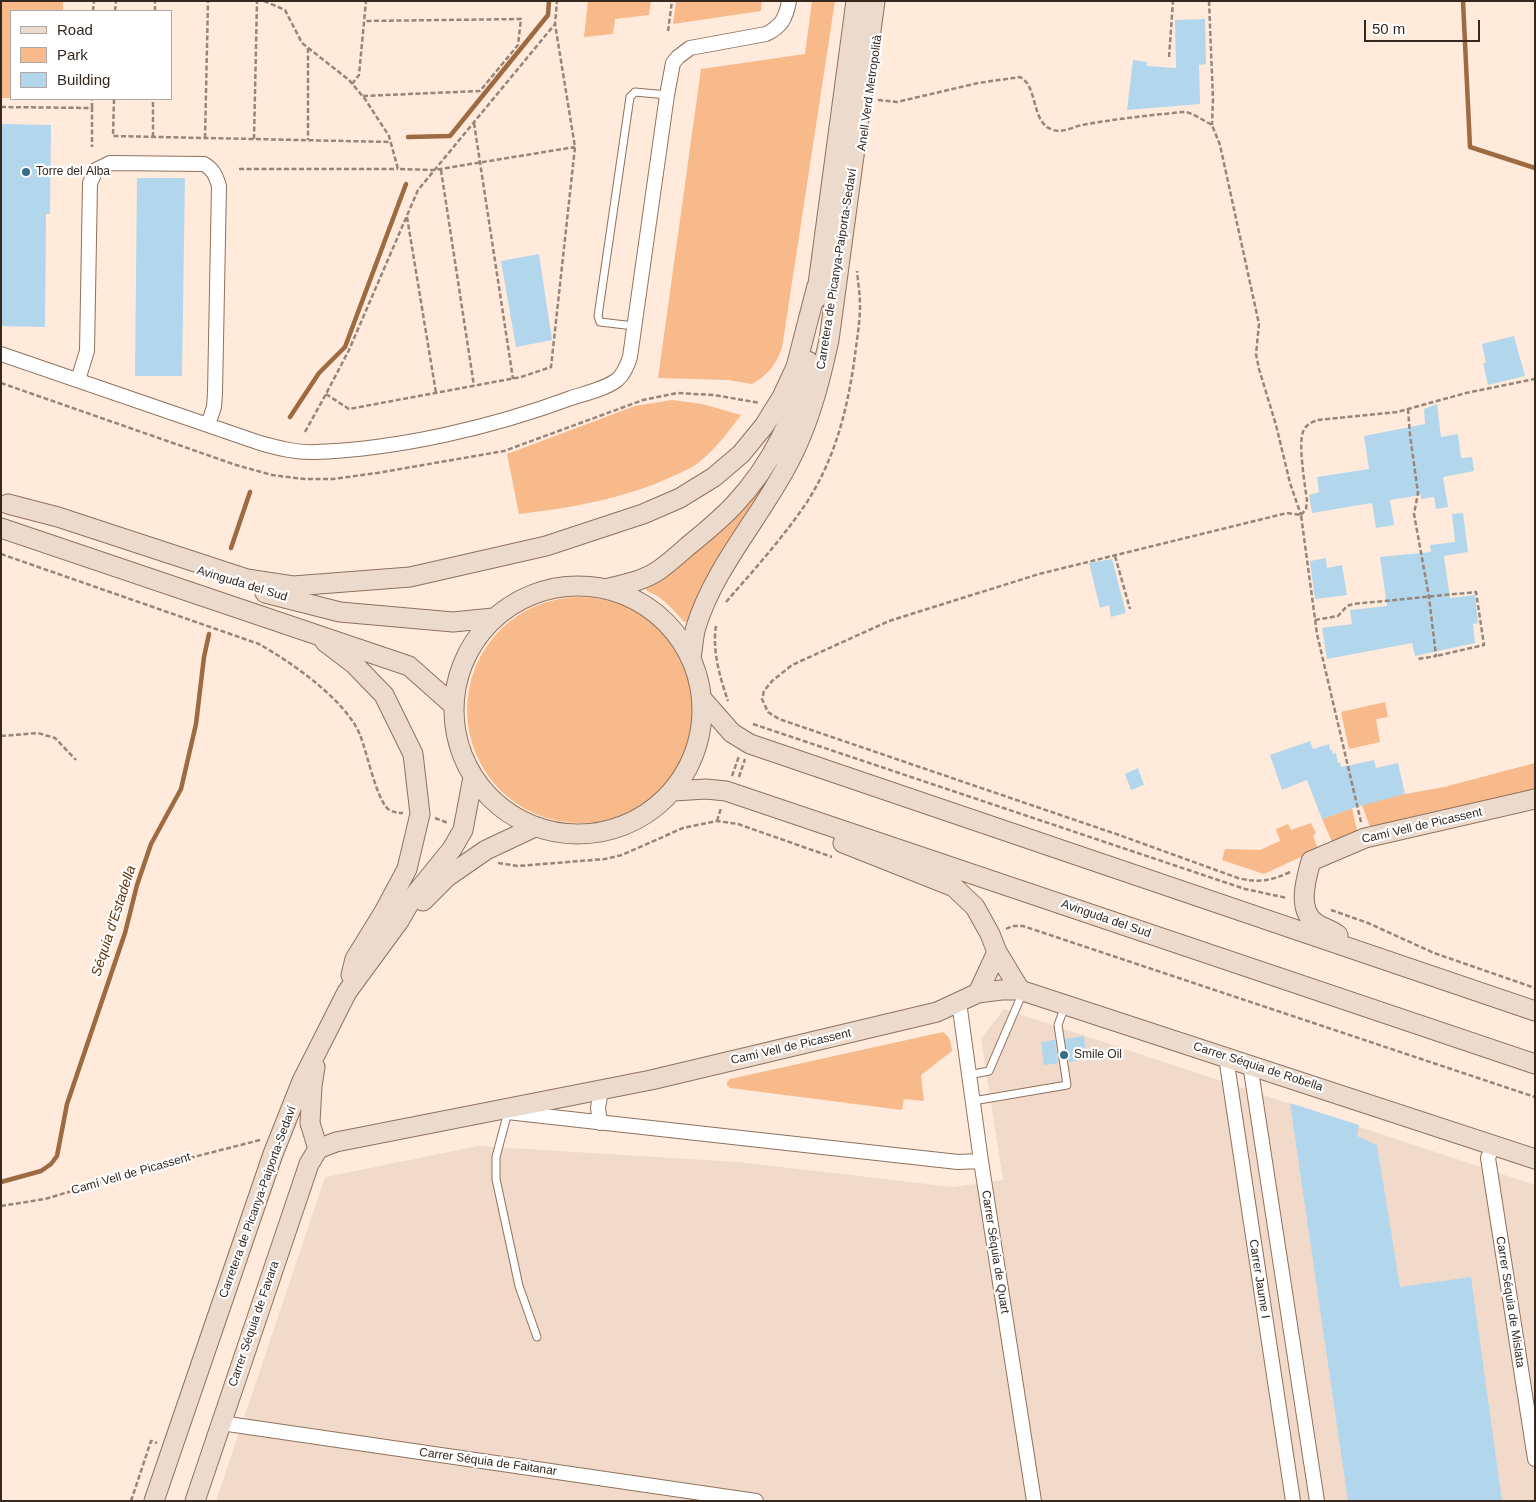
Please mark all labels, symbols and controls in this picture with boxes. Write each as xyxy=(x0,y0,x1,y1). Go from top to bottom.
legend xyxy=(10,10,172,100)
scale bar xyxy=(1366,10,1482,42)
text: 50 m xyxy=(1372,20,1405,37)
text: Road xyxy=(57,21,93,38)
street label: Anell Verd Metropolità xyxy=(855,34,885,152)
text: Park xyxy=(57,46,88,63)
text: Building xyxy=(57,71,110,88)
place label: Torre del Alba xyxy=(36,165,110,179)
marker: Torre del Alba xyxy=(20,166,32,178)
street label: Carretera de Picanya-Paiporta-Sedaví xyxy=(814,167,860,371)
street label: Avinguda del Sud xyxy=(195,563,289,605)
street label: Camí Vell de Picassent xyxy=(1360,805,1484,847)
water label: Séquia d'Estadella xyxy=(88,863,140,979)
street label: Avinguda del Sud xyxy=(1059,897,1153,941)
street label: Camí Vell de Picassent xyxy=(729,1026,853,1068)
street label: Carrer Séquia de Robella xyxy=(1191,1039,1325,1095)
place label: Smile Oil xyxy=(1074,1048,1122,1062)
marker: Smile Oil xyxy=(1058,1049,1070,1061)
street label: Carretera de Picanya-Paiporta-Sedaví xyxy=(216,1104,300,1300)
street label: Camí Vell de Picassent xyxy=(70,1150,192,1198)
street label: Carrer Séquia de Quart xyxy=(978,1189,1012,1315)
street label: Carrer Séquia de Mislata xyxy=(1493,1235,1527,1369)
street label: Carrer Jaume I xyxy=(1246,1238,1272,1320)
street label: Carrer Séquia de Favara xyxy=(226,1259,282,1389)
street label: Carrer Séquia de Faitanar xyxy=(418,1445,558,1479)

